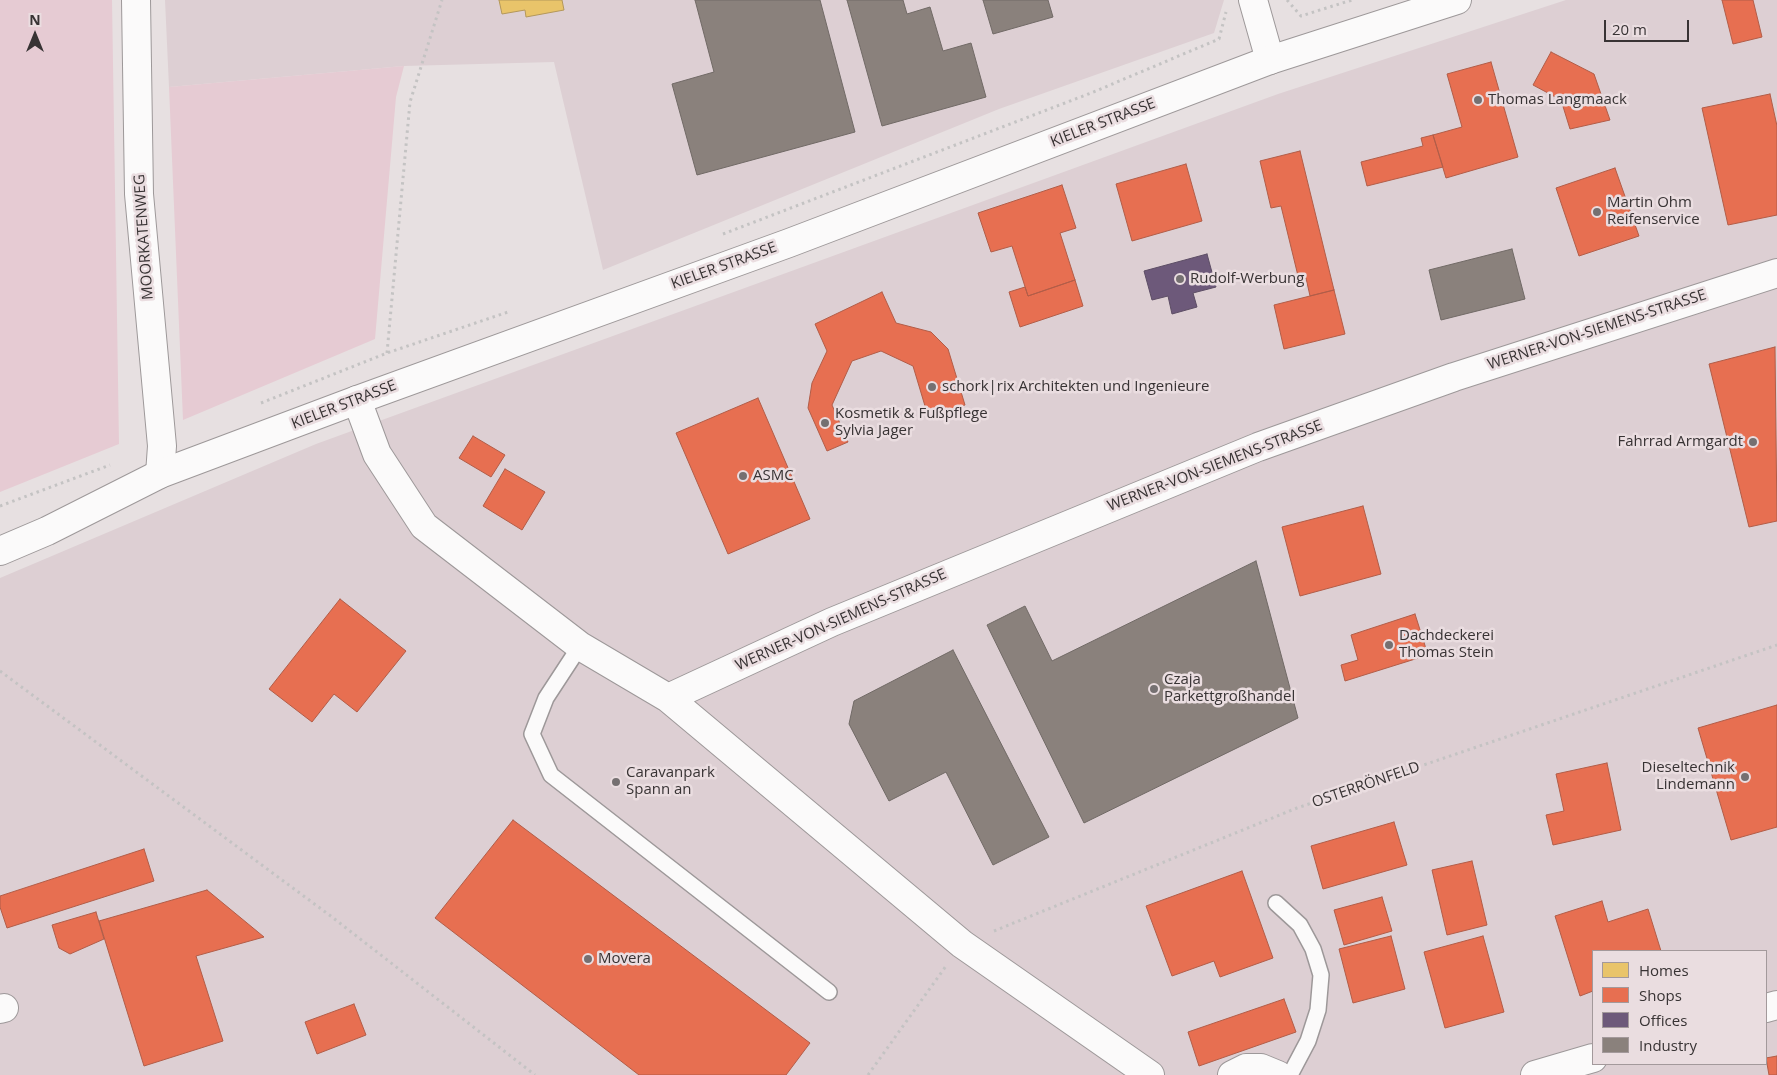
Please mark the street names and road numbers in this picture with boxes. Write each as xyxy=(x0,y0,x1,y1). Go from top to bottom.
street label: KIELER STRASSE xyxy=(1048,95,1158,151)
street label: MOORKATENWEG xyxy=(131,174,157,300)
street label: KIELER STRASSE xyxy=(669,239,779,293)
street label: WERNER-VON-SIEMENS-STRASSE xyxy=(1485,286,1709,374)
street label: KIELER STRASSE xyxy=(289,377,399,433)
street label: WERNER-VON-SIEMENS-STRASSE xyxy=(1105,417,1325,515)
street label: WERNER-VON-SIEMENS-STRASSE xyxy=(733,565,949,675)
street label: OSTERRÖNFELD xyxy=(1310,758,1422,812)

